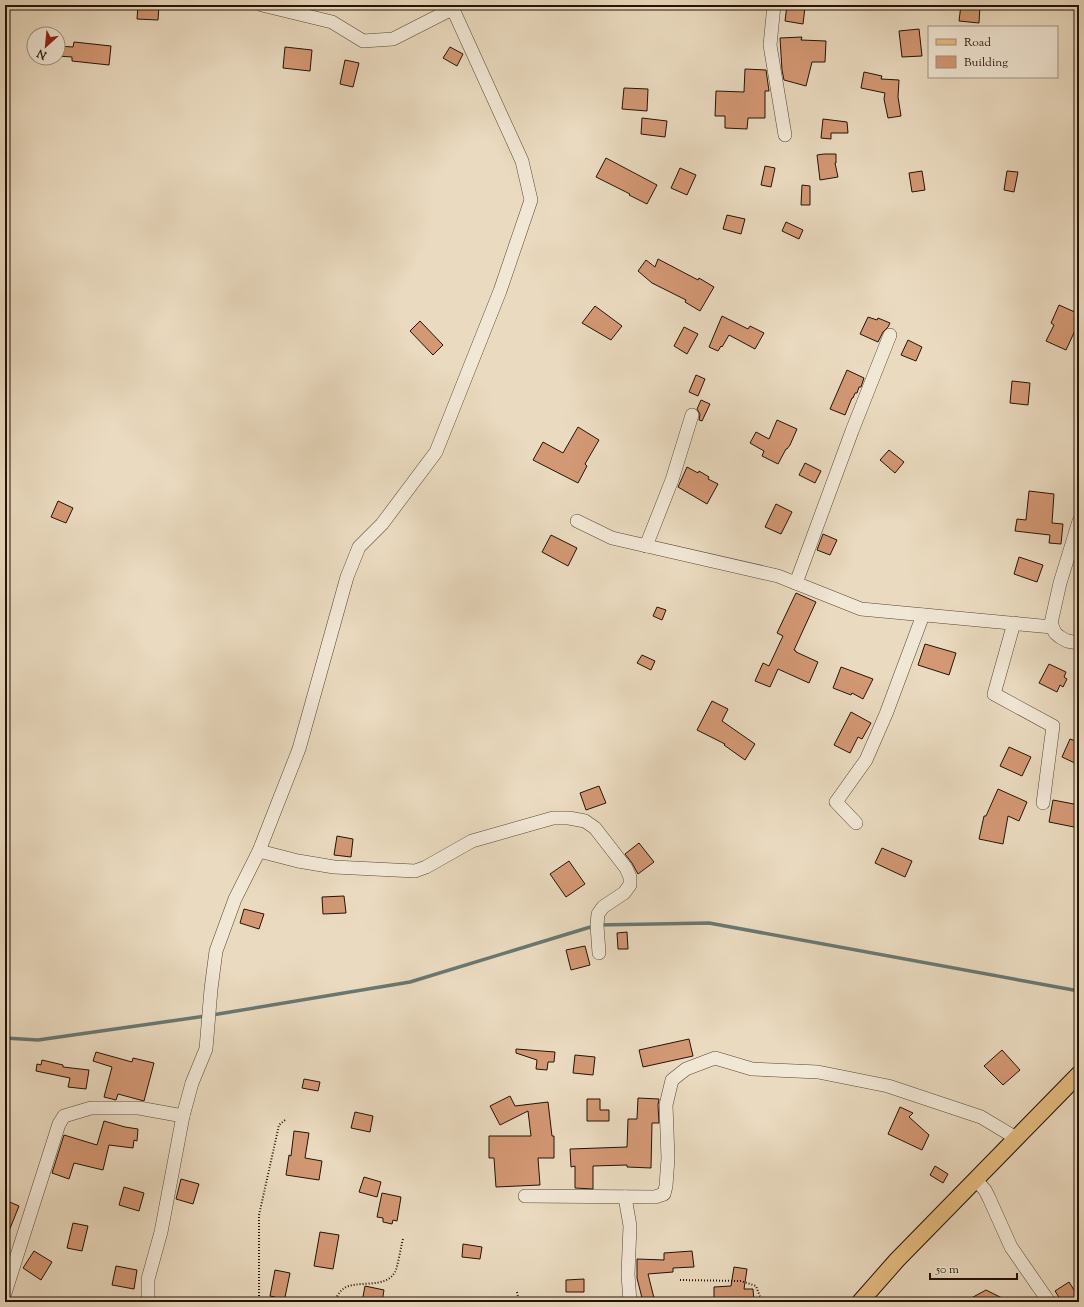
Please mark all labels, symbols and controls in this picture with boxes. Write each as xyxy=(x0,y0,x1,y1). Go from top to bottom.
north arrow xyxy=(26,26,66,66)
legend xyxy=(928,26,1058,78)
text: Road xyxy=(964,34,991,52)
text: N xyxy=(34,45,50,64)
text: Building xyxy=(964,54,1008,72)
scale bar xyxy=(930,1255,1017,1281)
text: 50 m xyxy=(935,1261,959,1279)

